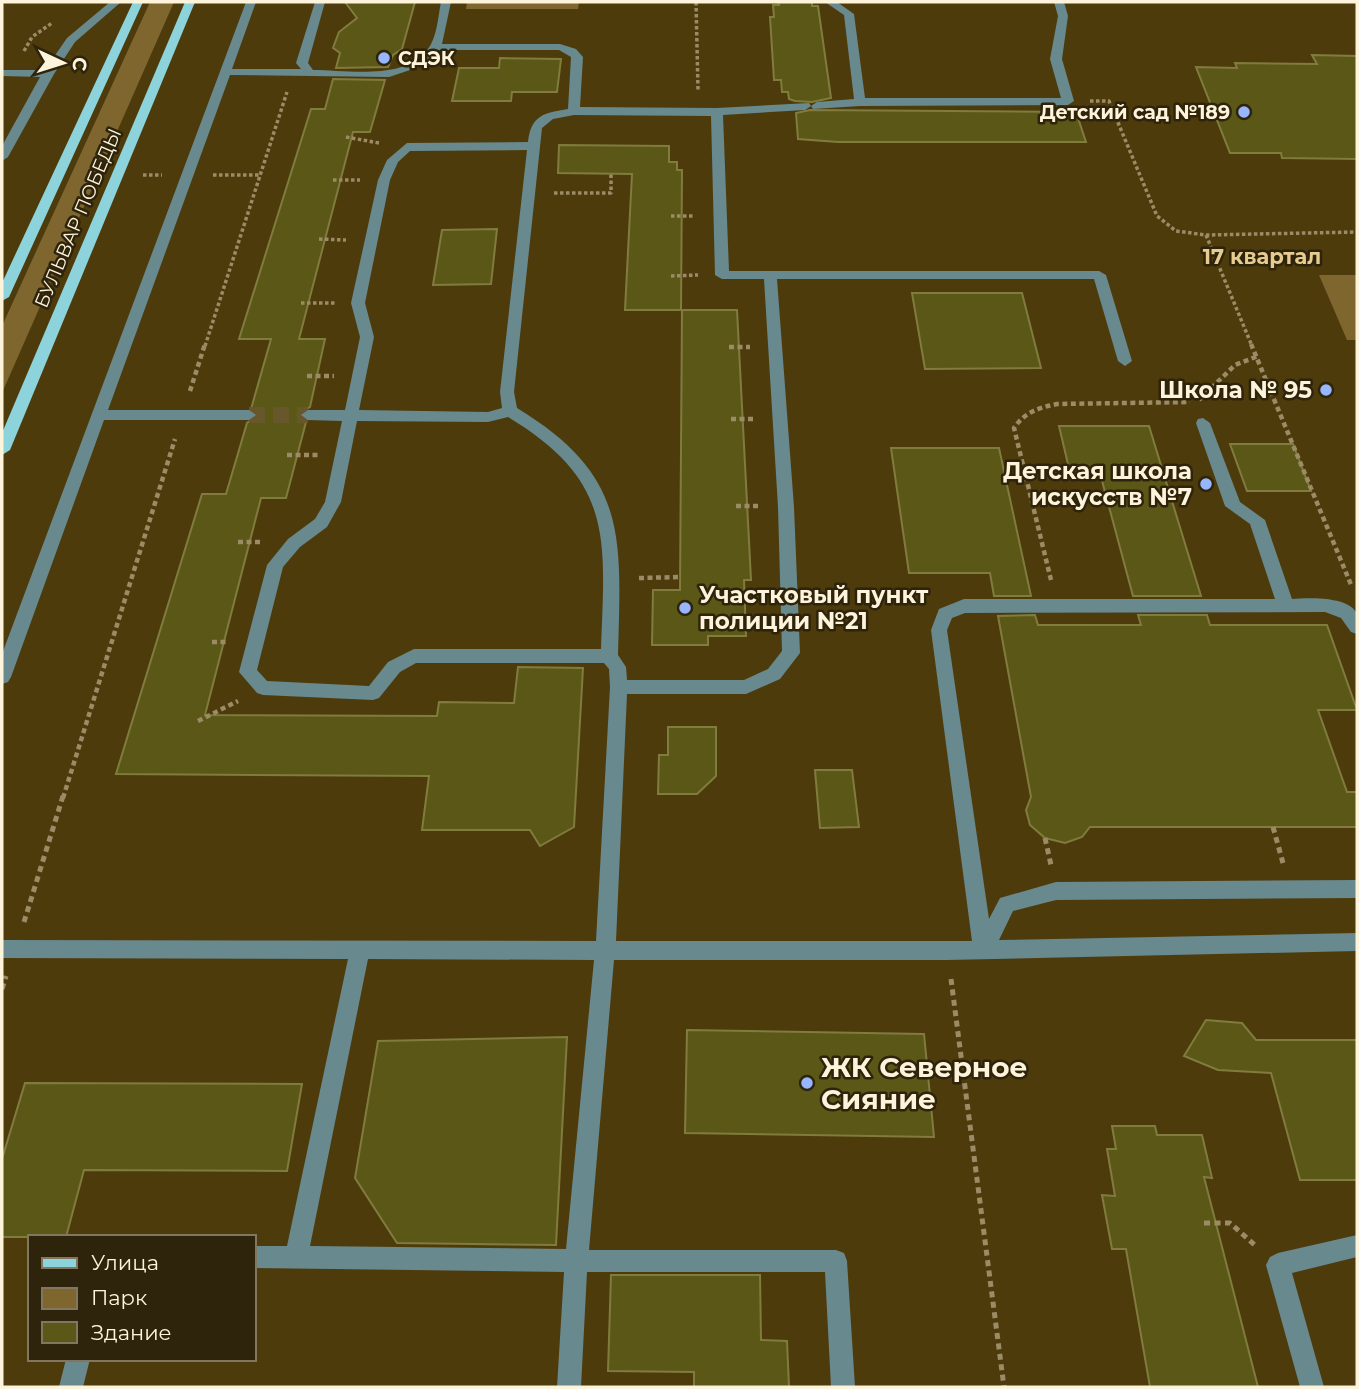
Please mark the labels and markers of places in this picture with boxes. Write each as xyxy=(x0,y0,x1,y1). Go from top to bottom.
place label: СДЭК xyxy=(398,47,455,70)
marker: СДЭК xyxy=(376,50,392,66)
place label: Детский сад №189 xyxy=(1040,101,1230,124)
marker: Детский сад №189 xyxy=(1236,104,1252,120)
place label: Школа № 95 xyxy=(1159,376,1312,404)
marker: Школа № 95 xyxy=(1318,382,1334,398)
place label: Детская школа искусств №7 xyxy=(1003,457,1192,511)
marker: Детская школа искусств №7 xyxy=(1198,476,1214,492)
place label: Участковый пункт полиции №21 xyxy=(699,581,929,635)
marker: Участковый пункт полиции №21 xyxy=(677,600,693,616)
place label: ЖК Северное Сияние xyxy=(821,1050,1028,1116)
marker: ЖК Северное Сияние xyxy=(799,1075,815,1091)

